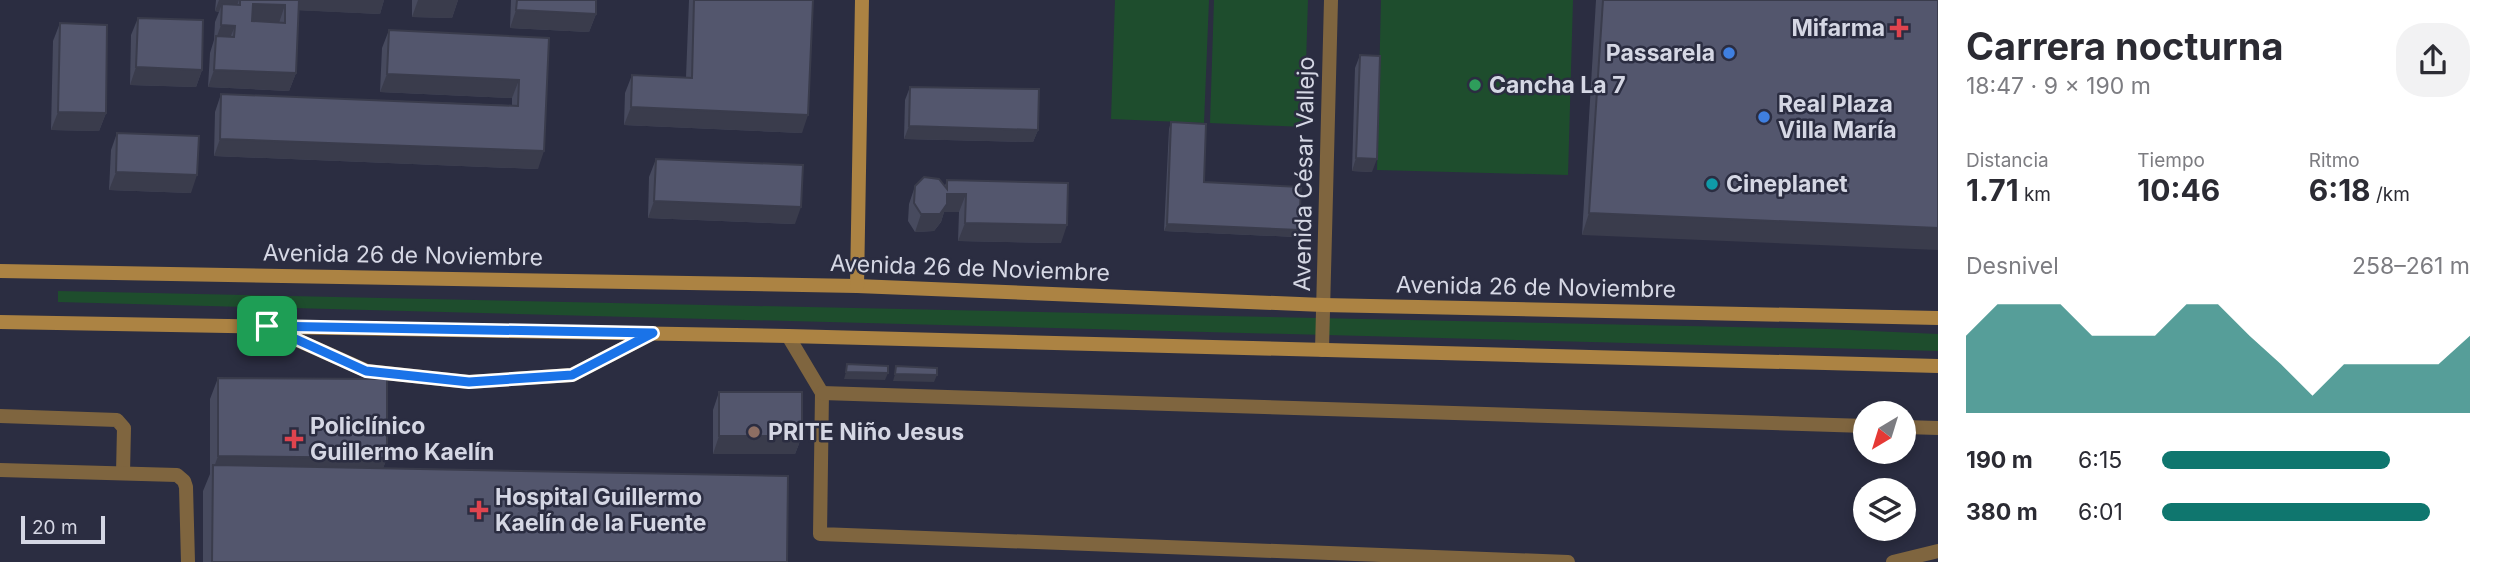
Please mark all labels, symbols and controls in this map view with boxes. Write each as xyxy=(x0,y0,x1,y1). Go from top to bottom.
place label: Mifarma xyxy=(1791,14,1885,42)
marker: Mifarma xyxy=(1891,20,1907,36)
text: Carrera nocturna xyxy=(1966,23,2284,69)
button: share xyxy=(2396,23,2470,97)
place label: Passarela xyxy=(1606,39,1715,67)
marker: Passarela xyxy=(1721,45,1737,61)
street label: Avenida César Vallejo xyxy=(1288,56,1320,292)
place label: Cancha La 7 xyxy=(1489,71,1626,99)
text: 18:47 · 9 × 190 m xyxy=(1966,72,2151,100)
marker: Cancha La 7 xyxy=(1467,77,1483,93)
place label: Real Plaza Villa María xyxy=(1778,90,1897,144)
marker: Real Plaza Villa María xyxy=(1756,109,1772,125)
text: Distancia xyxy=(1966,149,2049,172)
text: Tiempo xyxy=(2137,149,2205,172)
text: Ritmo xyxy=(2309,149,2360,172)
place label: Cineplanet xyxy=(1726,170,1848,198)
text: 1.71 xyxy=(1966,172,2019,208)
text: 10:46 xyxy=(2137,172,2220,208)
text: 6:18 xyxy=(2309,172,2371,208)
marker: Cineplanet xyxy=(1704,176,1720,192)
text: km xyxy=(2019,183,2051,206)
text: /km xyxy=(2371,183,2410,206)
street label: Avenida 26 de Noviembre xyxy=(263,239,543,271)
street label: Avenida 26 de Noviembre xyxy=(830,249,1110,287)
text: Desnivel xyxy=(1966,252,2059,280)
text: 258–261 m xyxy=(2352,252,2470,280)
street label: Avenida 26 de Noviembre xyxy=(1396,271,1676,303)
pin xyxy=(237,296,297,356)
icon: arrive xyxy=(248,307,286,345)
north arrow xyxy=(1853,401,1916,464)
map controls xyxy=(1853,401,1916,541)
place label: Policlínico Guillermo Kaelín xyxy=(310,412,494,466)
place label: PRITE Niño Jesus xyxy=(768,418,964,446)
marker: PRITE Niño Jesus xyxy=(746,424,762,440)
marker: Policlínico Guillermo Kaelín xyxy=(284,429,304,449)
text: 190 m xyxy=(1966,446,2033,474)
text: 6:15 xyxy=(2078,446,2122,474)
button: layers xyxy=(1853,478,1916,541)
place label: Hospital Guillermo Kaelín de la Fuente xyxy=(495,483,706,537)
text: 380 m xyxy=(1966,498,2038,526)
text: 6:01 xyxy=(2078,498,2123,526)
marker: Hospital Guillermo Kaelín de la Fuente xyxy=(469,500,489,520)
scale bar xyxy=(21,513,105,545)
text: 20 m xyxy=(32,516,78,539)

